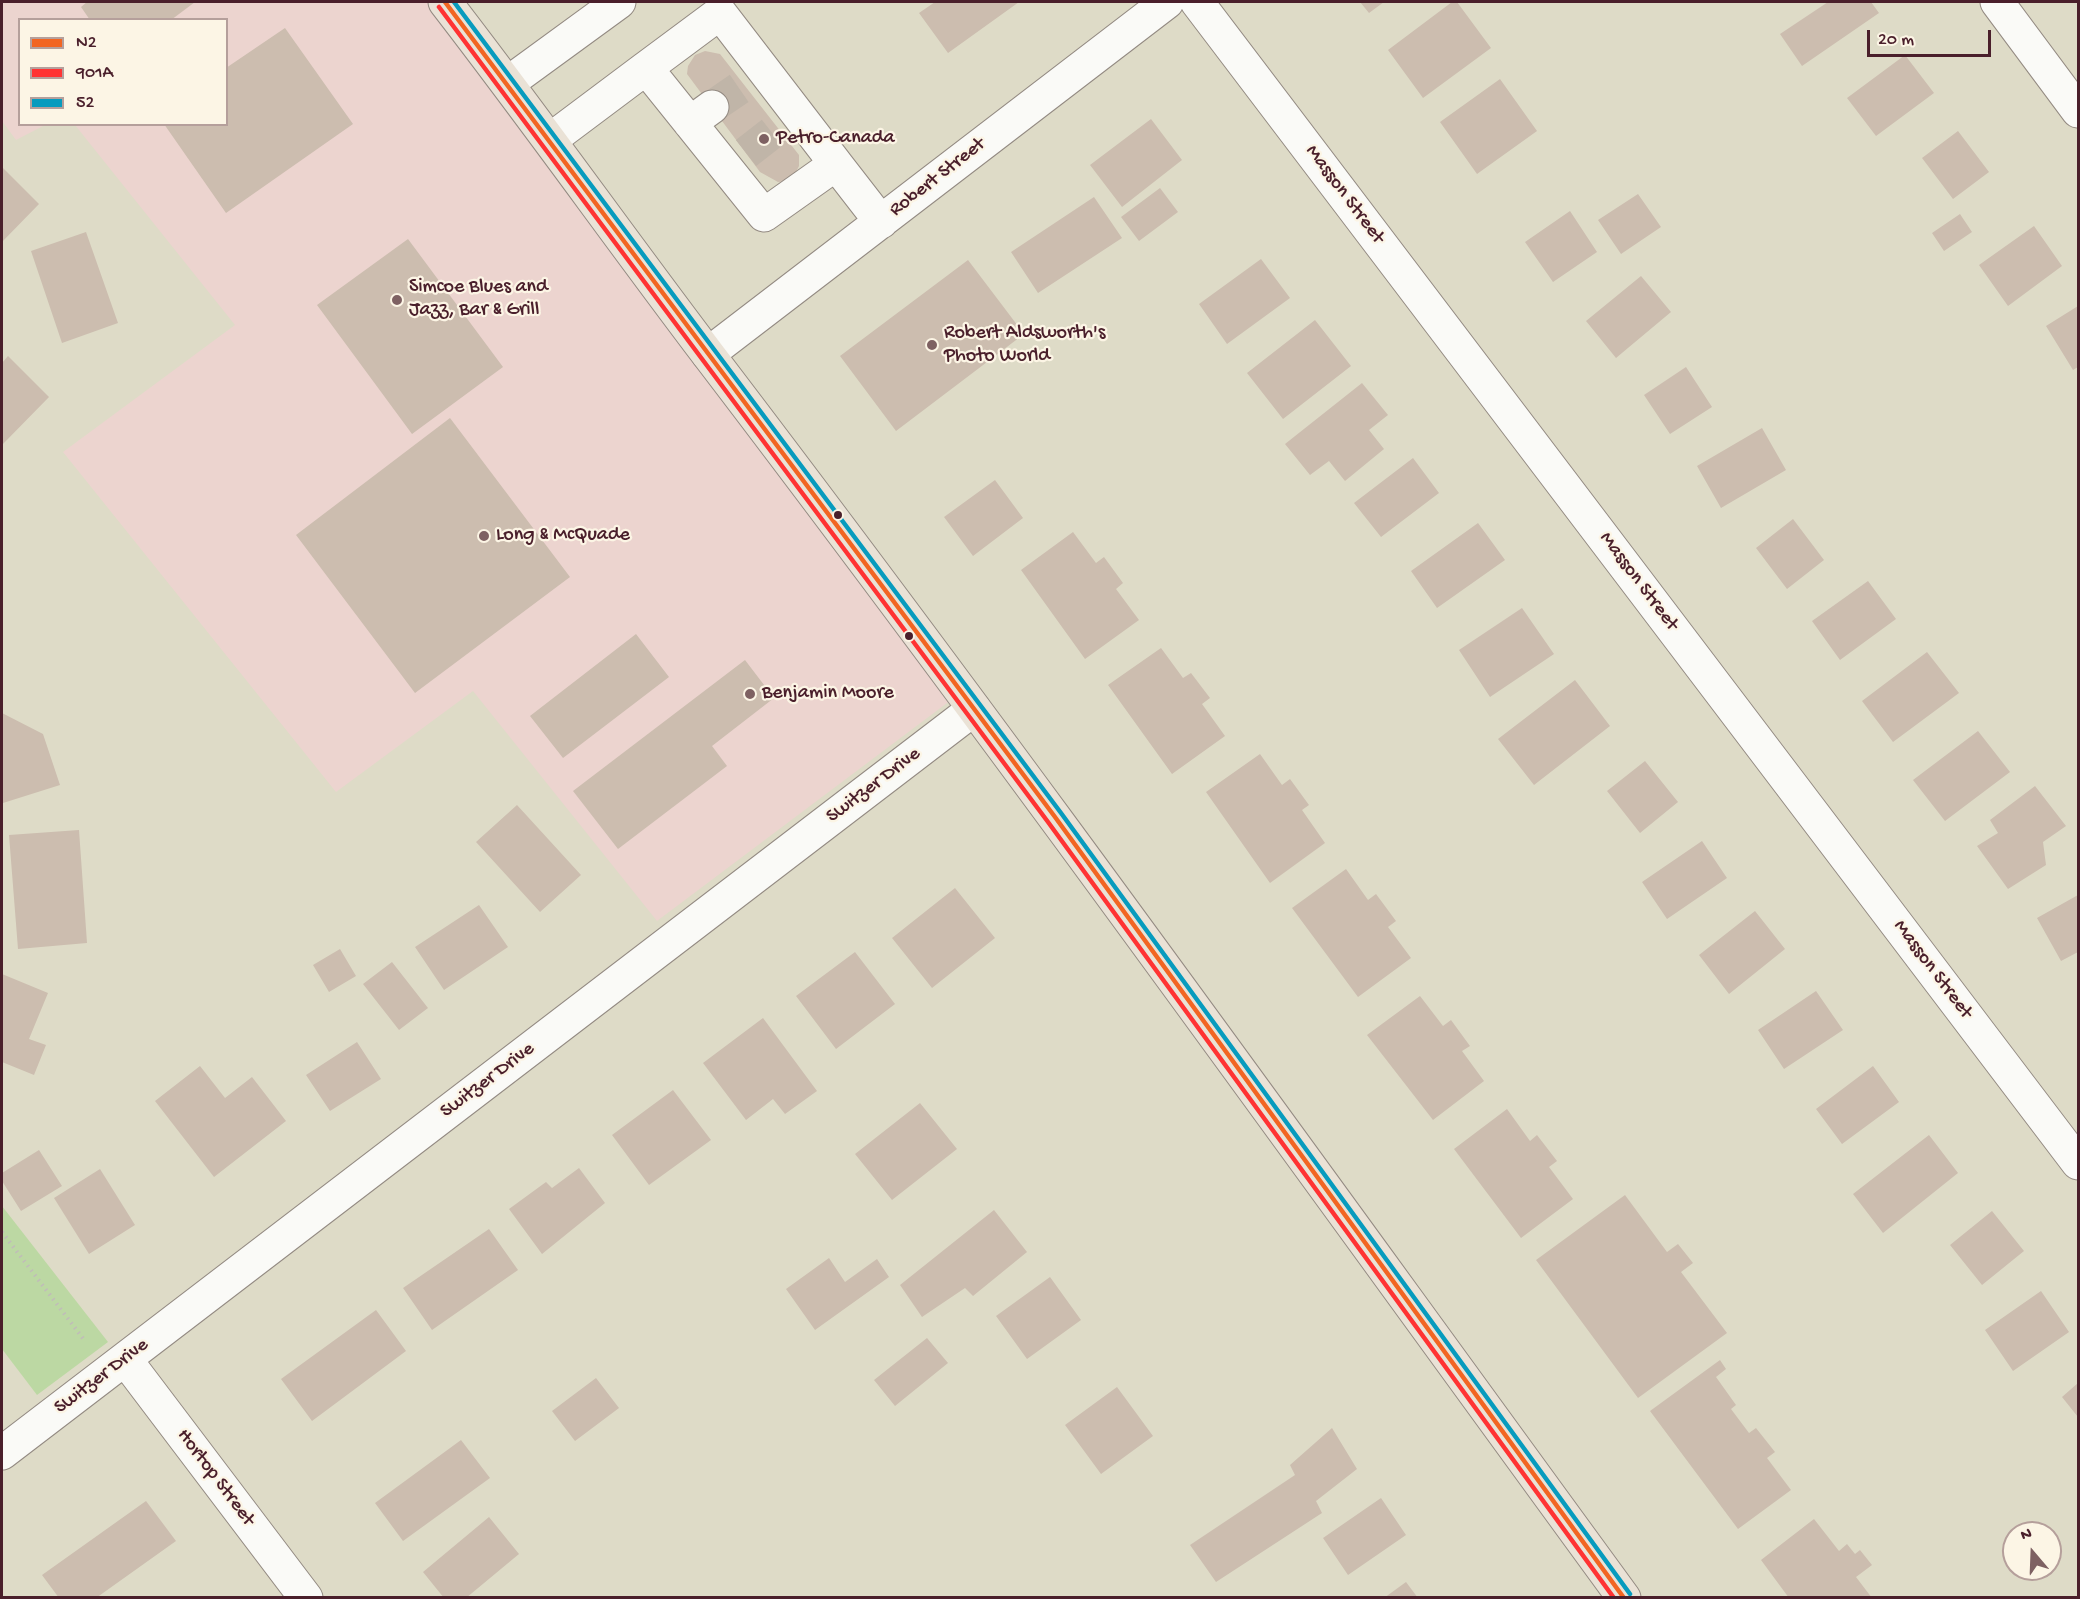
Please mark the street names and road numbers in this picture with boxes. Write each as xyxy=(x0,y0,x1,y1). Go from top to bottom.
street label: Robert Street xyxy=(885,133,991,223)
street label: Masson Street xyxy=(1299,141,1389,249)
street label: Masson Street xyxy=(1593,528,1683,636)
street label: Switzer Drive xyxy=(822,743,926,829)
street label: Masson Street xyxy=(1887,916,1977,1024)
street label: Switzer Drive xyxy=(436,1038,540,1124)
street label: Switzer Drive xyxy=(50,1334,154,1420)
street label: Hortop Street xyxy=(171,1425,259,1531)

